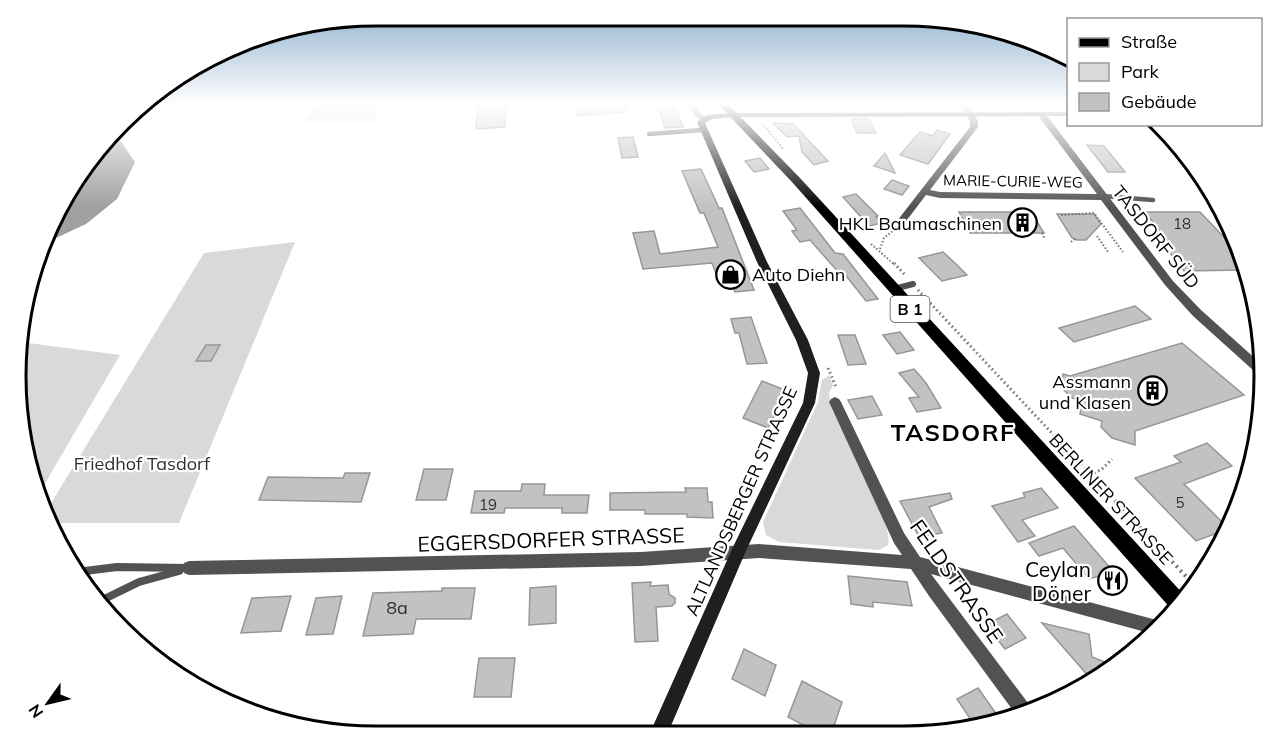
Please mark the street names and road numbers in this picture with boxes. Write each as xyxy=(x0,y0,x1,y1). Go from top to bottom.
street label: MARIE-CURIE-WEG xyxy=(943,170,1083,192)
street label: TASDORF SÜD xyxy=(1107,181,1205,293)
road number: B 1 xyxy=(890,296,930,322)
street label: ALTLANDSBERGER STRASSE xyxy=(680,383,802,619)
street label: BERLINER STRASSE xyxy=(1044,429,1178,569)
street label: FELDSTRASSE xyxy=(905,514,1009,648)
street label: EGGERSDORFER STRASSE xyxy=(417,521,685,557)

